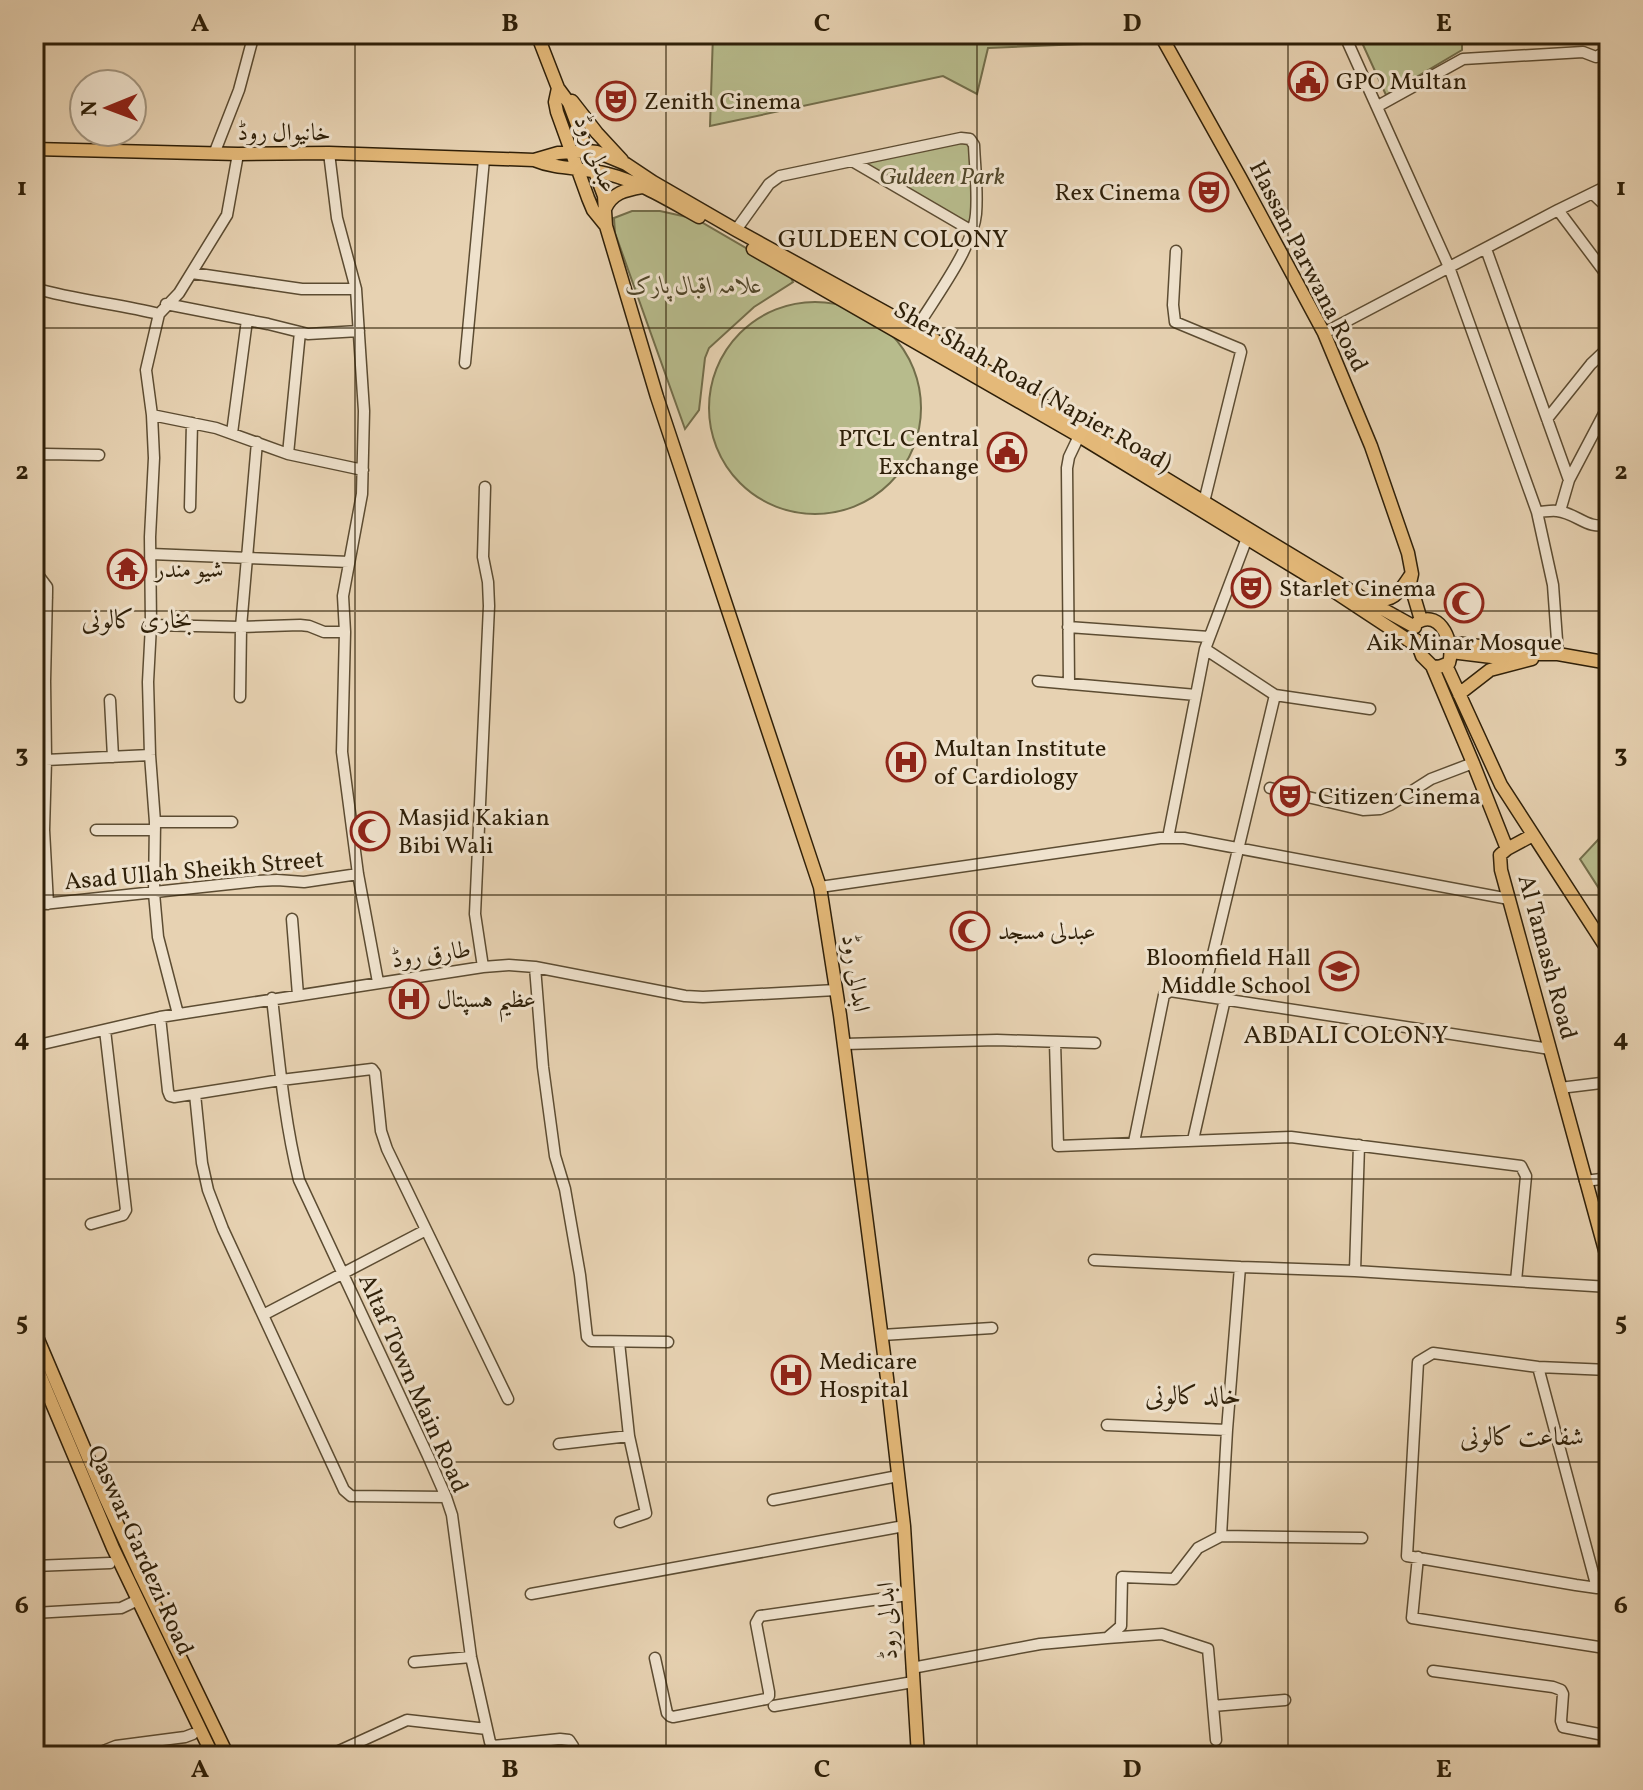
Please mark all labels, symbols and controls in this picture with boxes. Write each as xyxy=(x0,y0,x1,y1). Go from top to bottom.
text: A xyxy=(191,6,210,42)
text: B xyxy=(501,6,519,42)
text: C xyxy=(814,6,830,42)
text: D xyxy=(1122,6,1142,42)
text: E xyxy=(1436,6,1452,42)
public building icon: GPO Multan xyxy=(1287,60,1329,102)
place label: GPO Multan xyxy=(1336,66,1467,100)
north arrow xyxy=(68,68,148,148)
theatre icon: Zenith Cinema xyxy=(595,80,637,122)
place label: Zenith Cinema xyxy=(644,86,801,120)
text: N xyxy=(75,100,106,117)
street label: عبدلی روڈ xyxy=(564,111,624,198)
street label: خانیوال روڈ xyxy=(237,117,331,151)
street label: Hassan Parwana Road xyxy=(1239,155,1375,379)
park label: Guldeen Park xyxy=(879,161,1005,195)
text: 1 xyxy=(17,170,27,206)
text: 1 xyxy=(1616,170,1626,206)
theatre icon: Rex Cinema xyxy=(1188,171,1230,213)
place label: Rex Cinema xyxy=(1055,177,1181,211)
district label: GULDEEN COLONY xyxy=(778,222,1008,258)
park label: علامہ اقبال پارک xyxy=(626,270,762,304)
street label: Sher Shah Road (Napier Road) xyxy=(886,294,1178,482)
place label: PTCL Central Exchange xyxy=(838,423,979,485)
public building icon: PTCL Central Exchange xyxy=(986,431,1028,473)
text: 2 xyxy=(15,454,29,490)
text: 2 xyxy=(1614,454,1628,490)
temple icon: شیو مندر xyxy=(106,548,148,590)
place label: شیو مندر xyxy=(153,554,224,588)
theatre icon: Starlet Cinema xyxy=(1230,567,1272,609)
place label: Starlet Cinema xyxy=(1279,573,1436,607)
mosque icon: Aik Minar Mosque xyxy=(1443,582,1485,624)
district label: بخاری کالونی xyxy=(82,603,192,639)
place label: Aik Minar Mosque xyxy=(1366,627,1562,661)
place label: Multan Institute of Cardiology xyxy=(934,733,1106,795)
text: 3 xyxy=(15,737,29,773)
text: 3 xyxy=(1614,737,1628,773)
hospital icon: Multan Institute of Cardiology xyxy=(885,741,927,783)
theatre icon: Citizen Cinema xyxy=(1269,775,1311,817)
place label: Citizen Cinema xyxy=(1318,781,1481,815)
place label: Masjid Kakian Bibi Wali xyxy=(398,802,550,864)
mosque icon: Masjid Kakian Bibi Wali xyxy=(349,810,391,852)
street label: Asad Ullah Sheikh Street xyxy=(63,844,325,900)
street label: Al Tamash Road xyxy=(1508,871,1584,1044)
mosque icon: عبدلی مسجد xyxy=(949,910,991,952)
place label: عبدلی مسجد xyxy=(998,916,1096,950)
street label: ابدالی روڈ xyxy=(831,932,877,1015)
street label: طارق روڈ xyxy=(389,934,473,978)
place label: Bloomfield Hall Middle School xyxy=(1146,942,1311,1004)
school or university icon: Bloomfield Hall Middle School xyxy=(1318,950,1360,992)
hospital icon: عظیم ہسپتال xyxy=(388,978,430,1020)
place label: عظیم ہسپتال xyxy=(437,984,536,1023)
district label: ABDALI COLONY xyxy=(1244,1018,1448,1054)
text: 4 xyxy=(14,1021,30,1057)
text: 4 xyxy=(1613,1021,1629,1057)
street label: Altaf Town Main Road xyxy=(349,1269,476,1499)
text: 5 xyxy=(16,1305,28,1341)
text: 5 xyxy=(1615,1305,1627,1341)
place label: Medicare Hospital xyxy=(819,1346,917,1408)
hospital icon: Medicare Hospital xyxy=(770,1354,812,1396)
district label: خالد کالونی xyxy=(1145,1379,1241,1415)
district label: شفاعت کالونی xyxy=(1460,1420,1584,1456)
street label: Qaswar Gardezi Road xyxy=(77,1440,201,1662)
street label: ابدالی روڈ xyxy=(870,1581,908,1661)
text: 6 xyxy=(15,1588,29,1624)
text: 6 xyxy=(1614,1588,1628,1624)
text: A xyxy=(191,1752,210,1788)
text: B xyxy=(501,1752,519,1788)
text: C xyxy=(814,1752,830,1788)
text: D xyxy=(1122,1752,1142,1788)
text: E xyxy=(1436,1752,1452,1788)

